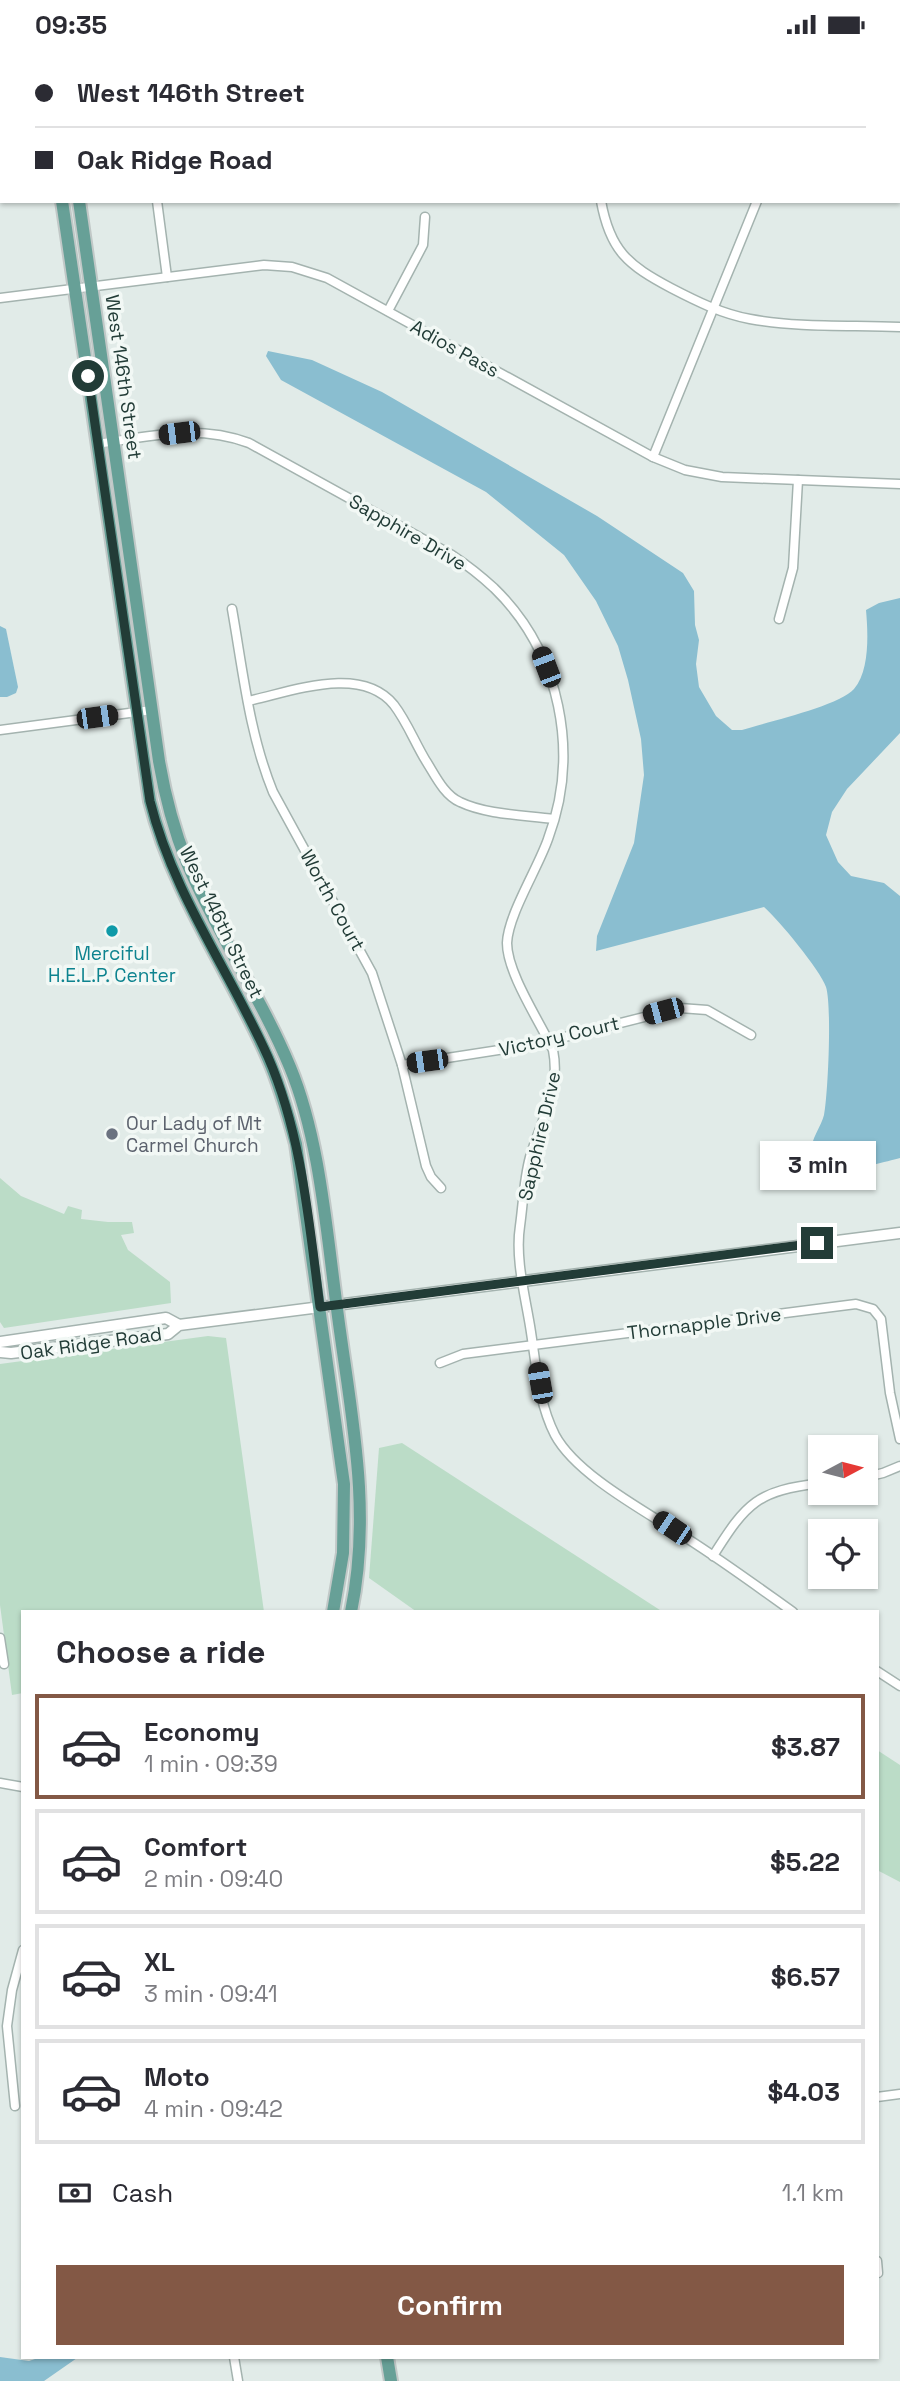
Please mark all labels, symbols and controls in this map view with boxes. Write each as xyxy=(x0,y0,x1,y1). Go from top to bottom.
text: 09:35 xyxy=(35,8,107,42)
text: West 146th Street xyxy=(77,76,305,110)
text: Oak Ridge Road xyxy=(77,143,273,177)
street label: West 146th Street xyxy=(100,293,147,461)
street label: Adios Pass xyxy=(406,314,503,383)
route start xyxy=(72,360,104,392)
car xyxy=(157,420,202,446)
street label: Sapphire Drive xyxy=(344,489,471,576)
car xyxy=(529,644,564,690)
car xyxy=(75,704,120,730)
street label: West 146th Street xyxy=(174,842,269,1002)
street label: Worth Court xyxy=(294,845,371,955)
marker: Merciful H.E.L.P. Center xyxy=(104,923,120,939)
place label: Merciful H.E.L.P. Center xyxy=(48,941,176,988)
car xyxy=(640,995,687,1027)
street label: Victory Court xyxy=(497,1011,622,1062)
car xyxy=(405,1048,450,1074)
street label: Sapphire Drive xyxy=(512,1069,566,1203)
place label: Our Lady of Mt Carmel Church xyxy=(126,1111,262,1158)
marker: Our Lady of Mt Carmel Church xyxy=(104,1126,120,1142)
callout: 3 min xyxy=(759,1141,875,1191)
text: 3 min xyxy=(788,1150,848,1180)
route end xyxy=(801,1227,833,1259)
street label: Thornapple Drive xyxy=(626,1302,783,1345)
street label: Oak Ridge Road xyxy=(19,1321,163,1366)
car xyxy=(527,1360,554,1406)
north arrow xyxy=(808,1435,878,1505)
map controls xyxy=(808,1435,878,1589)
car xyxy=(649,1508,696,1548)
button: locate xyxy=(808,1519,878,1589)
text: Choose a ride xyxy=(56,1632,266,1672)
icon: car xyxy=(60,1715,123,1778)
text: Economy xyxy=(144,1715,260,1749)
text: $3.87 xyxy=(771,1730,840,1764)
text: 1 min · 09:39 xyxy=(144,1749,278,1779)
icon: car xyxy=(60,1830,123,1893)
text: Comfort xyxy=(144,1830,247,1864)
text: $5.22 xyxy=(770,1845,840,1879)
text: 2 min · 09:40 xyxy=(144,1864,283,1894)
icon: car xyxy=(60,1945,123,2008)
text: XL xyxy=(144,1945,175,1979)
text: $6.57 xyxy=(771,1960,840,1994)
text: 3 min · 09:41 xyxy=(144,1979,278,2009)
icon: car xyxy=(60,2060,123,2123)
text: Moto xyxy=(144,2060,210,2094)
text: $4.03 xyxy=(768,2075,840,2109)
text: 4 min · 09:42 xyxy=(144,2094,283,2124)
icon: cash xyxy=(56,2174,94,2212)
text: Cash xyxy=(112,2176,173,2210)
text: 1.1 km xyxy=(782,2178,844,2208)
button: Confirm xyxy=(56,2265,844,2345)

